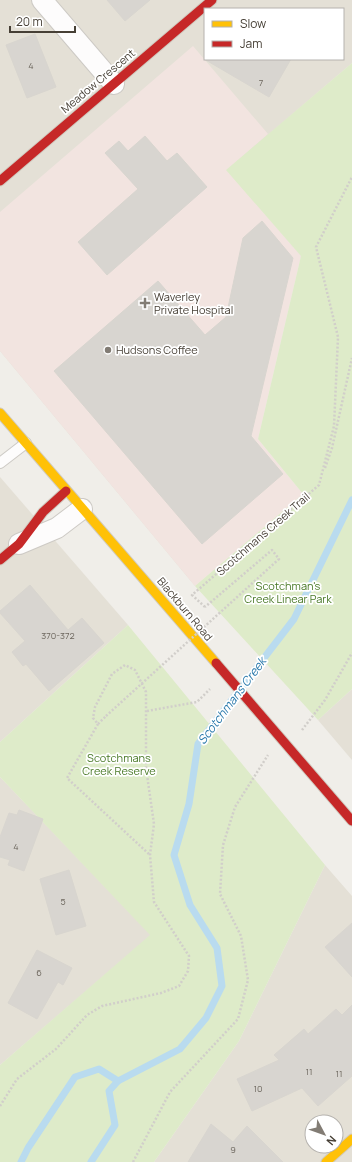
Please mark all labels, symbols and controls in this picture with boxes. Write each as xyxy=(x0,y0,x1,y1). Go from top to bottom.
scale bar xyxy=(10,8,75,34)
legend xyxy=(204,8,344,60)
text: 20 m xyxy=(16,13,43,30)
text: Slow xyxy=(240,15,266,32)
text: Jam xyxy=(240,35,262,52)
street label: Meadow Crescent xyxy=(58,45,138,116)
house number: 4 xyxy=(28,59,34,72)
house number: 7 xyxy=(259,76,264,89)
place label: Waverley Private Hospital xyxy=(154,289,233,317)
marker: Waverley Private Hospital xyxy=(139,297,151,309)
place label: Hudsons Coffee xyxy=(116,342,198,357)
marker: Hudsons Coffee xyxy=(103,345,113,355)
street label: Scotchmans Creek Trail xyxy=(213,489,313,578)
street label: Blackburn Road xyxy=(154,574,216,644)
park label: Scotchman's Creek Linear Park xyxy=(244,578,332,606)
house number: 370-372 xyxy=(41,629,75,642)
water label: Scotchmans Creek xyxy=(193,652,271,748)
park label: Scotchmans Creek Reserve xyxy=(82,750,156,778)
house number: 4 xyxy=(13,840,19,853)
house number: 5 xyxy=(60,895,66,908)
house number: 6 xyxy=(36,966,42,979)
house number: 11 xyxy=(305,1065,313,1078)
house number: 11 xyxy=(335,1067,343,1080)
house number: 10 xyxy=(254,1082,263,1095)
north arrow xyxy=(304,1114,344,1154)
text: N xyxy=(324,1133,340,1149)
house number: 9 xyxy=(230,1143,236,1156)

